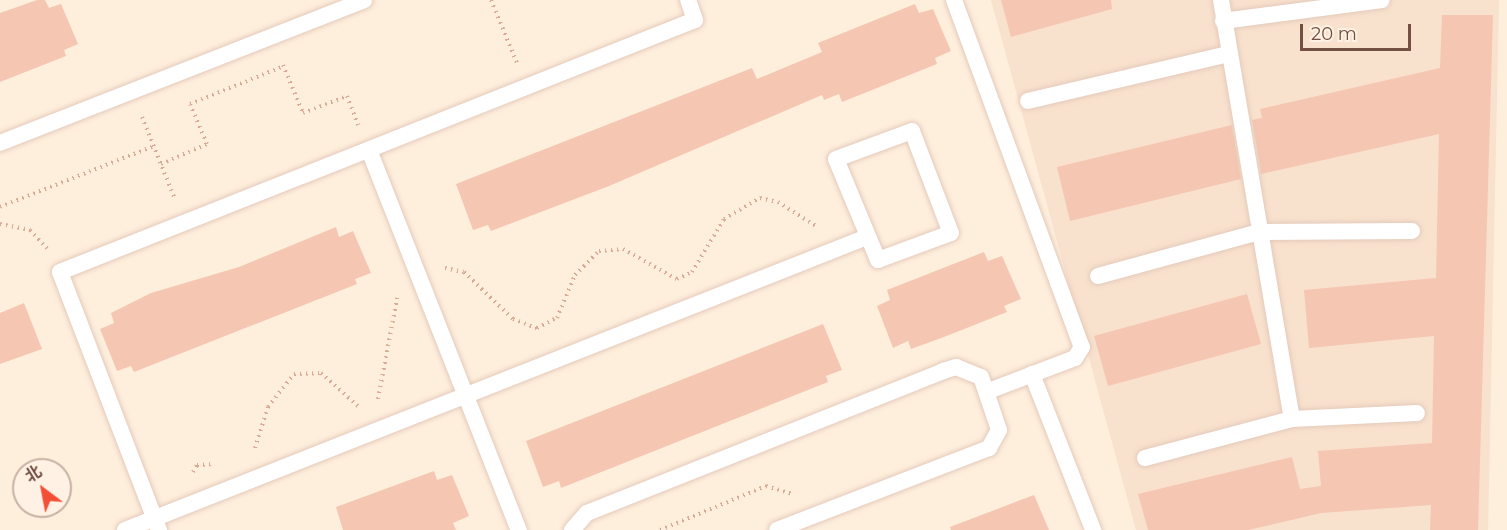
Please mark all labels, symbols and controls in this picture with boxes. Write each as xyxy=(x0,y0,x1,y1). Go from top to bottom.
scale bar xyxy=(1303,12,1414,50)
text: 20 m xyxy=(1311,23,1357,45)
north arrow xyxy=(12,458,72,518)
text: 北 xyxy=(21,462,45,486)

